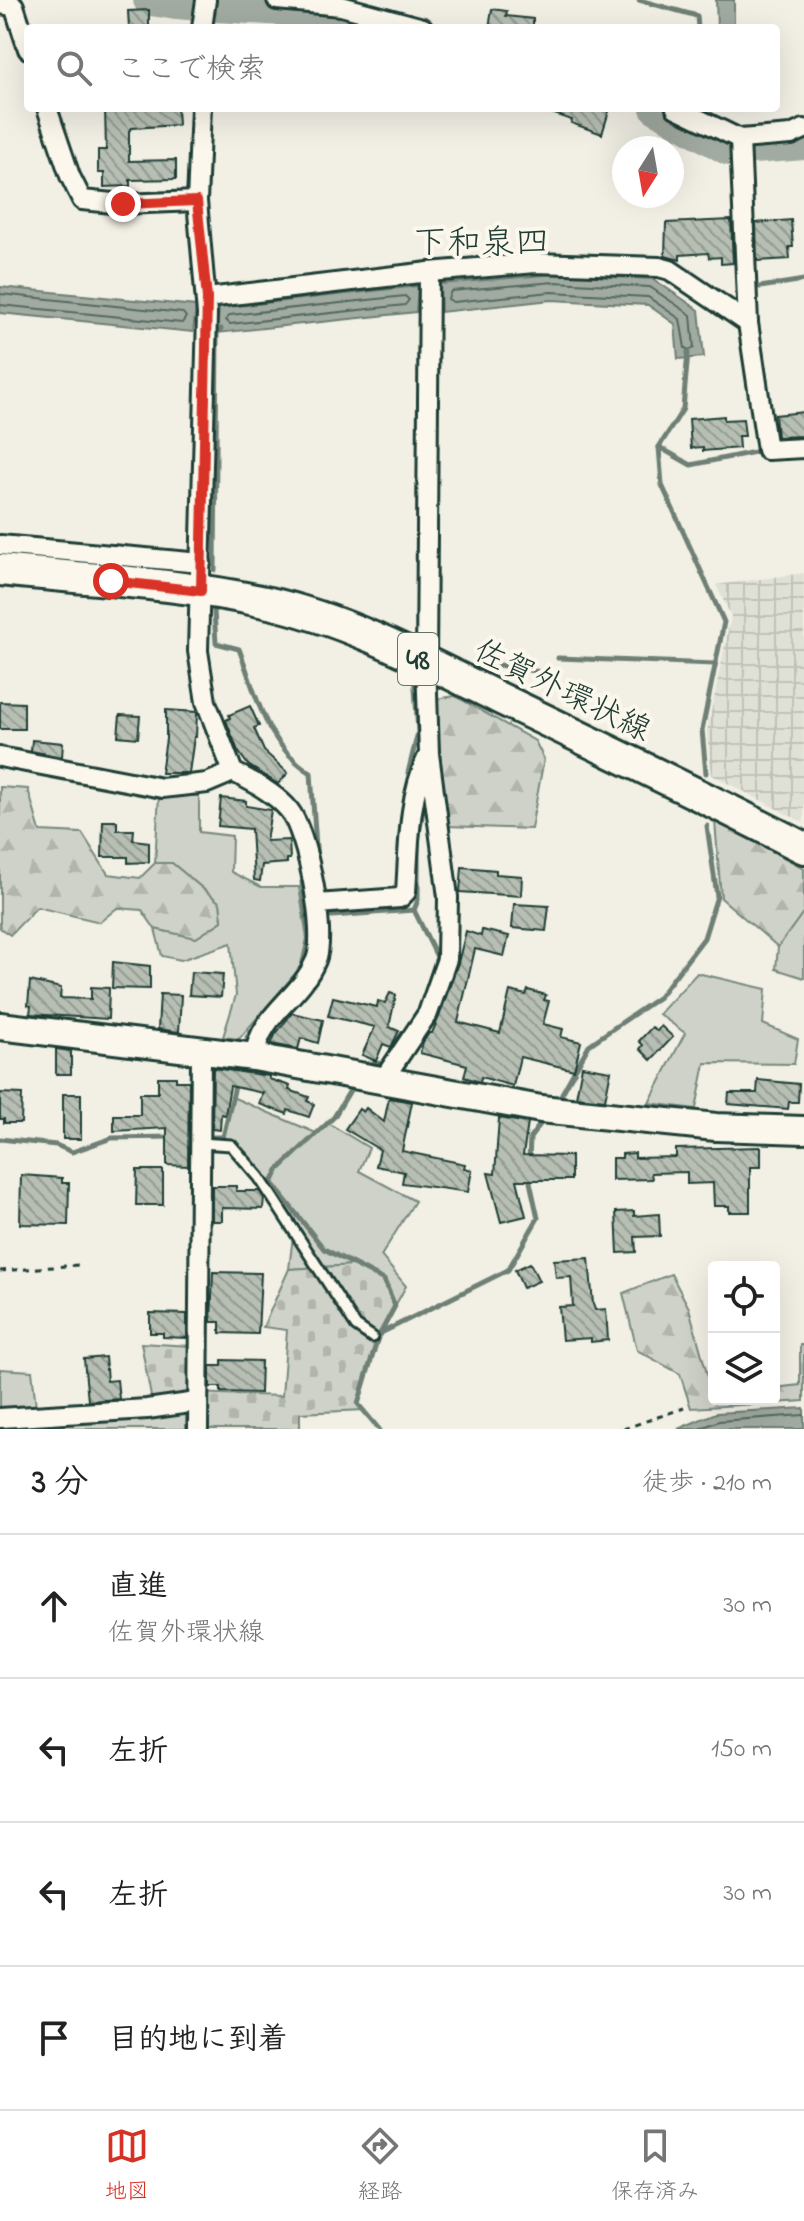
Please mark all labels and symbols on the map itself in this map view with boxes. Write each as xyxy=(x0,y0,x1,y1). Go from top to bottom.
north arrow xyxy=(612,136,684,208)
route end xyxy=(105,186,141,222)
district label: 下和泉四 xyxy=(413,220,549,270)
route start xyxy=(93,563,129,599)
street label: 佐賀外環状線 xyxy=(465,629,658,755)
road number: 48 xyxy=(398,633,438,685)

